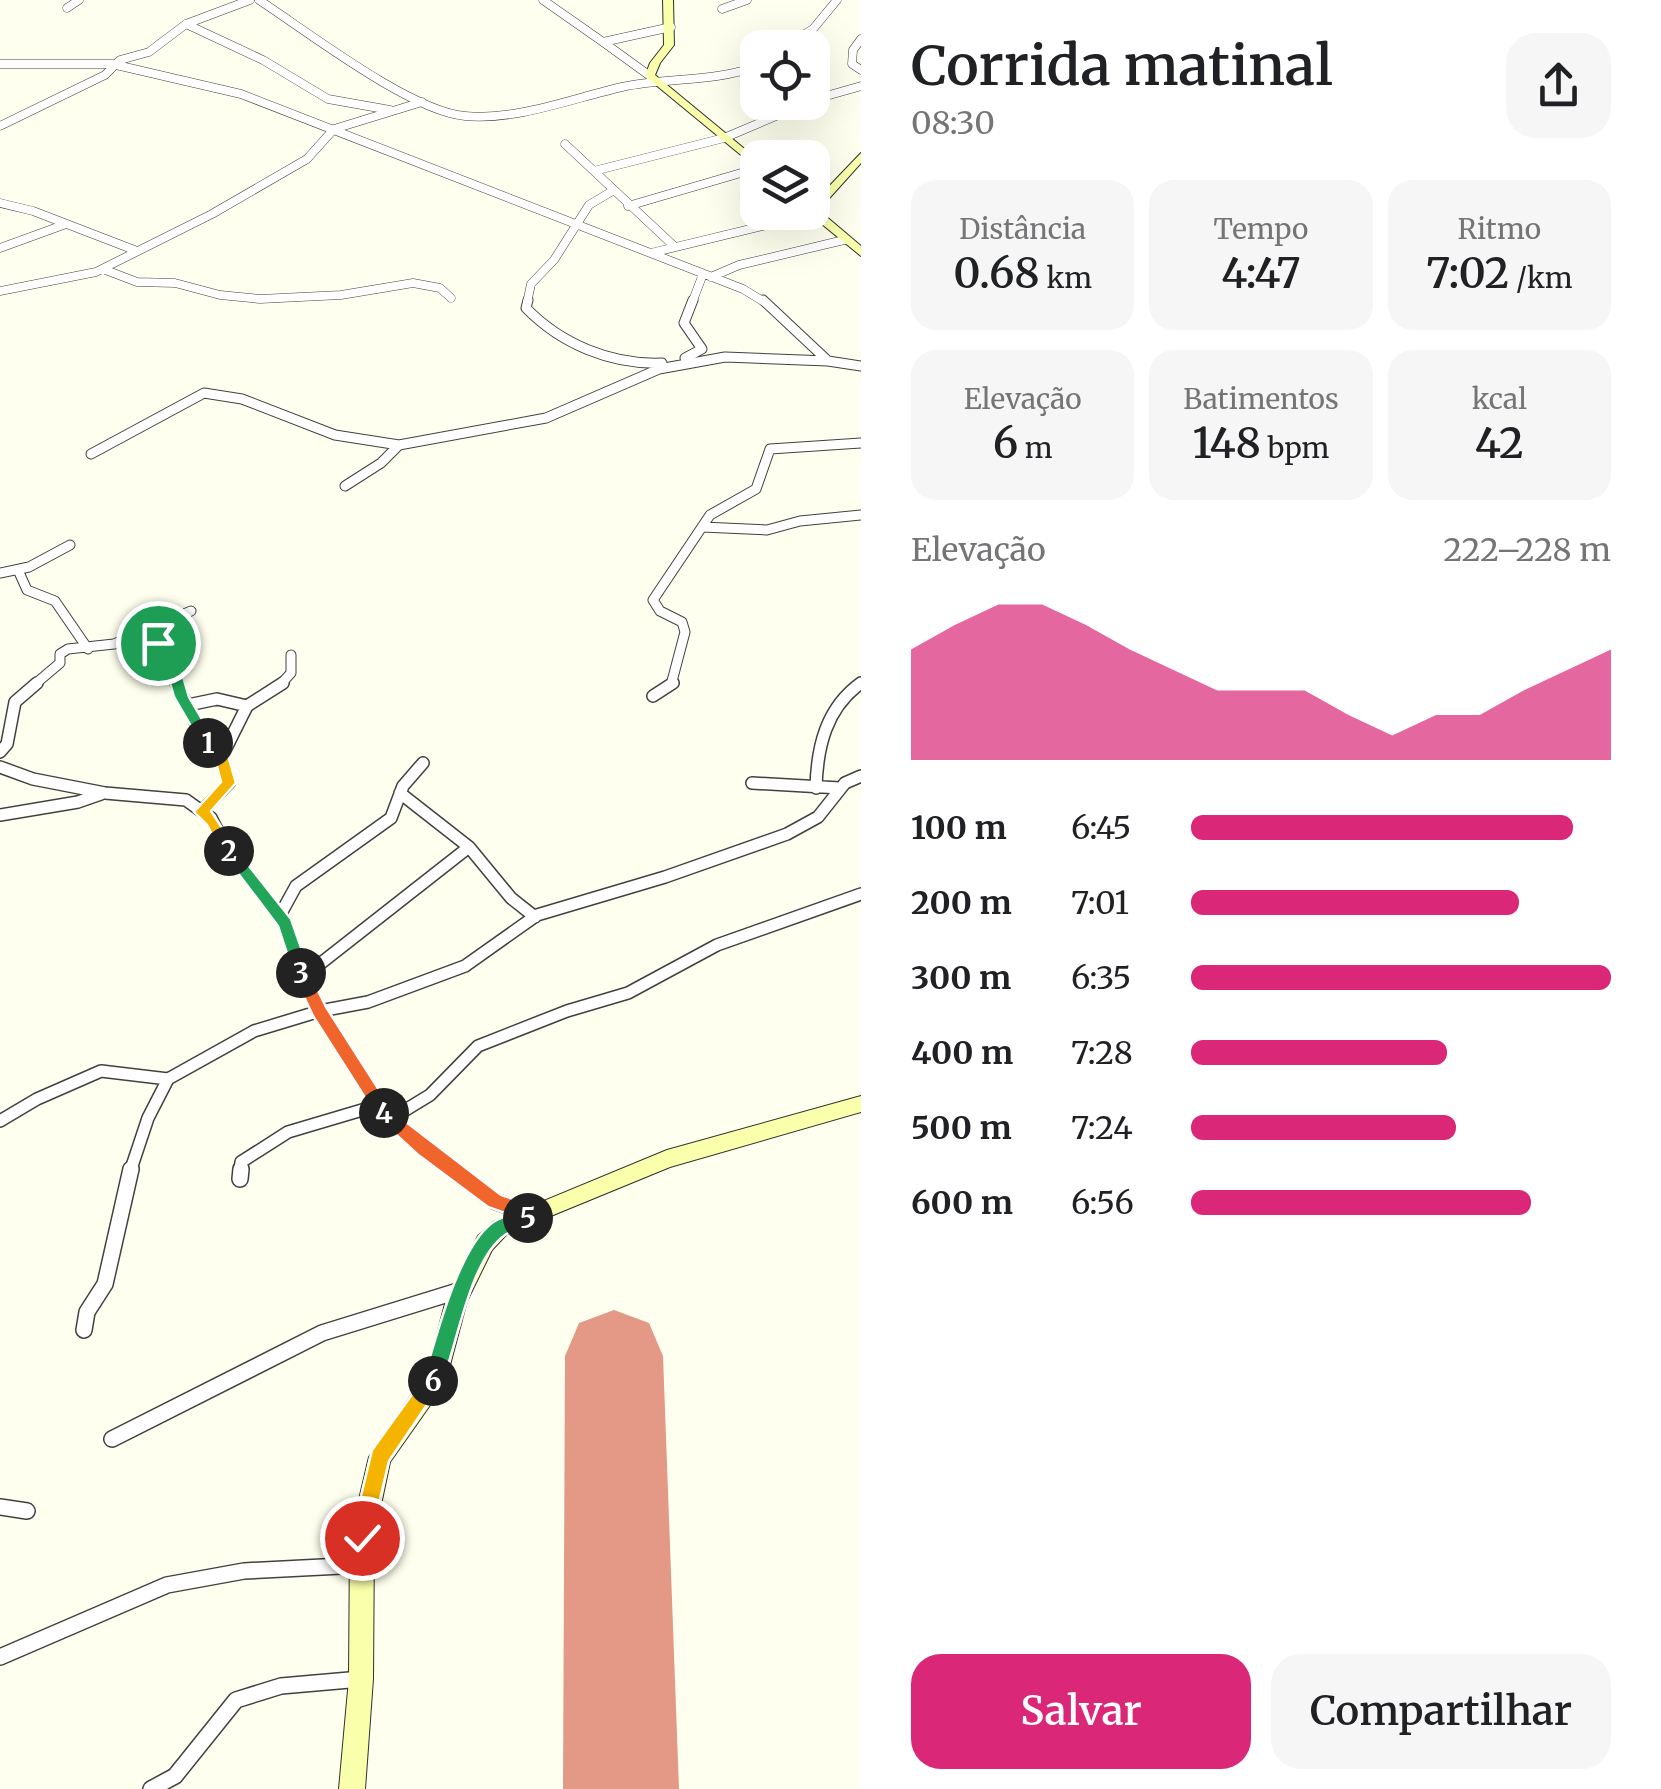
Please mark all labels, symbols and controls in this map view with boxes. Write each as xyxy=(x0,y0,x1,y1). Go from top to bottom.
map controls xyxy=(740,30,830,230)
button: locate xyxy=(740,30,830,120)
text: Corrida matinal xyxy=(911,31,1333,100)
button: share xyxy=(1506,33,1611,138)
text: 08:30 xyxy=(911,103,995,143)
button: layers xyxy=(740,140,830,230)
text: Distância xyxy=(959,211,1086,247)
text: Tempo xyxy=(1214,211,1308,247)
text: Ritmo xyxy=(1458,211,1541,247)
text: 0.68 xyxy=(953,247,1040,299)
text: 4:47 xyxy=(1221,247,1301,299)
text: 7:02 xyxy=(1426,247,1509,299)
text: km xyxy=(1040,260,1092,296)
text: /km xyxy=(1509,260,1573,296)
text: Elevação xyxy=(964,381,1082,417)
text: Batimentos xyxy=(1183,381,1339,417)
text: kcal xyxy=(1472,381,1527,417)
text: 6 xyxy=(993,417,1018,469)
text: 148 xyxy=(1193,417,1261,469)
text: 42 xyxy=(1475,417,1524,469)
text: m xyxy=(1018,430,1053,466)
text: bpm xyxy=(1261,430,1329,466)
text: Elevação xyxy=(911,530,1046,570)
text: 222–228 m xyxy=(1443,530,1611,570)
pin xyxy=(116,601,201,686)
icon: arrive xyxy=(131,616,186,671)
pin: 1 xyxy=(183,718,233,768)
text: 1 xyxy=(202,725,214,761)
text: 100 m xyxy=(911,808,1007,848)
text: 6:45 xyxy=(1071,808,1131,848)
pin: 2 xyxy=(204,826,254,876)
text: 2 xyxy=(221,833,237,869)
text: 200 m xyxy=(911,883,1012,923)
text: 7:01 xyxy=(1071,883,1129,923)
pin: 3 xyxy=(276,948,326,998)
text: 3 xyxy=(293,955,309,991)
text: 300 m xyxy=(911,958,1011,998)
text: 6:35 xyxy=(1071,958,1131,998)
text: 400 m xyxy=(911,1033,1013,1073)
text: 7:28 xyxy=(1071,1033,1133,1073)
pin: 4 xyxy=(359,1088,409,1138)
text: 4 xyxy=(375,1095,393,1131)
text: 500 m xyxy=(911,1108,1012,1148)
text: 7:24 xyxy=(1071,1108,1133,1148)
text: 600 m xyxy=(911,1183,1013,1223)
text: 6:56 xyxy=(1071,1183,1134,1223)
pin: 5 xyxy=(503,1193,553,1243)
text: 5 xyxy=(520,1200,536,1236)
pin: 6 xyxy=(408,1356,458,1406)
text: 6 xyxy=(424,1363,442,1399)
pin xyxy=(320,1496,405,1581)
icon: check xyxy=(335,1511,390,1566)
button: Salvar xyxy=(911,1654,1251,1769)
button: Compartilhar xyxy=(1271,1654,1611,1769)

